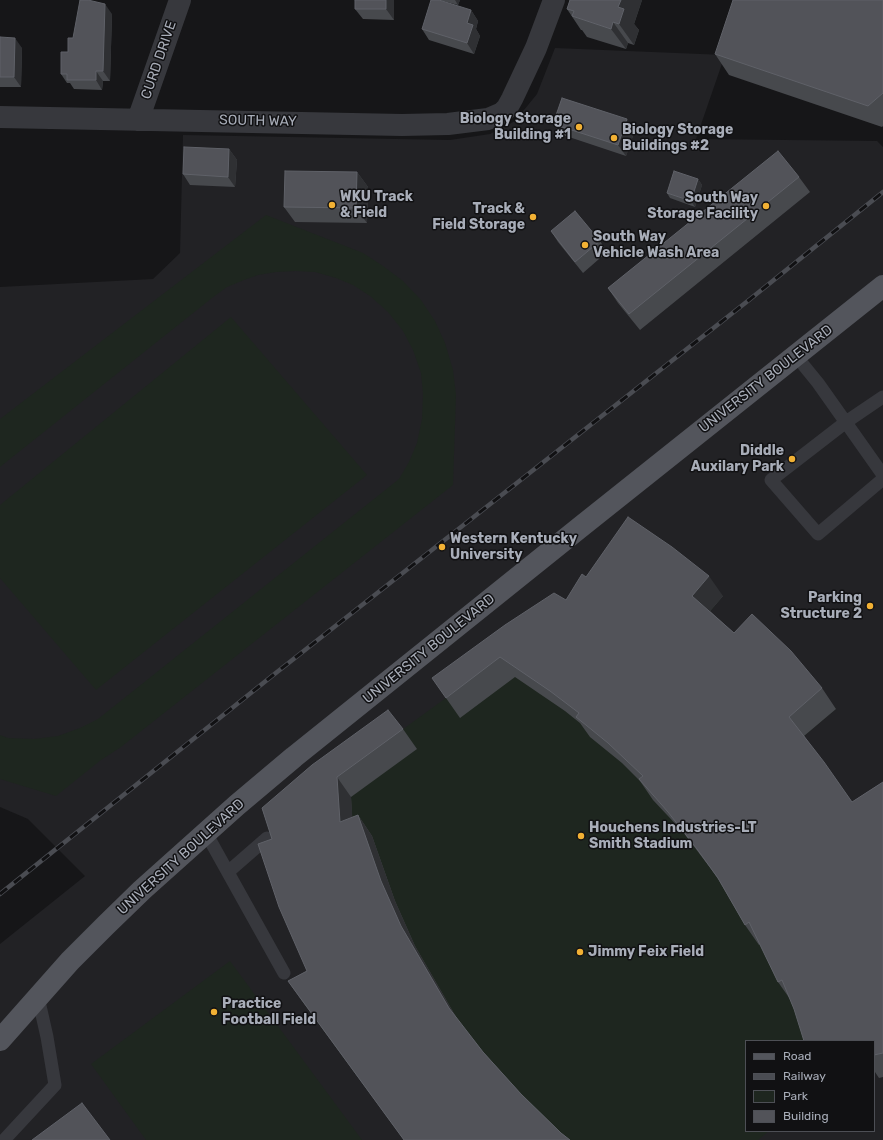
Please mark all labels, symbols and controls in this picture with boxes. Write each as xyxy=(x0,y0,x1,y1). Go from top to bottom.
street label: CURD DRIVE xyxy=(138,19,180,101)
place label: Biology Storage Building #1 xyxy=(460,111,571,144)
street label: SOUTH WAY xyxy=(219,112,297,130)
marker: Biology Storage Building #1 xyxy=(574,122,584,132)
place label: Biology Storage Buildings #2 xyxy=(622,122,733,154)
marker: Biology Storage Buildings #2 xyxy=(609,133,619,143)
place label: WKU Track & Field xyxy=(340,189,413,222)
place label: South Way Storage Facility xyxy=(647,190,758,222)
marker: WKU Track & Field xyxy=(327,200,337,210)
place label: Track & Field Storage xyxy=(432,201,525,234)
marker: South Way Storage Facility xyxy=(761,201,771,211)
marker: Track & Field Storage xyxy=(528,212,538,222)
place label: South Way Vehicle Wash Area xyxy=(593,229,719,262)
marker: South Way Vehicle Wash Area xyxy=(580,240,590,250)
street label: UNIVERSITY BOULEVARD xyxy=(696,322,836,436)
place label: Diddle Auxilary Park xyxy=(691,443,784,476)
marker: Diddle Auxilary Park xyxy=(787,454,797,464)
place label: Western Kentucky University xyxy=(450,531,577,564)
marker: Western Kentucky University xyxy=(437,542,447,552)
place label: Parking Structure 2 xyxy=(780,590,862,622)
street label: UNIVERSITY BOULEVARD xyxy=(360,591,498,707)
marker: Parking Structure 2 xyxy=(865,601,875,611)
street label: UNIVERSITY BOULEVARD xyxy=(114,796,248,918)
place label: Houchens Industries-LT Smith Stadium xyxy=(589,820,757,852)
marker: Houchens Industries-LT Smith Stadium xyxy=(576,831,586,841)
place label: Jimmy Feix Field xyxy=(588,944,704,960)
marker: Jimmy Feix Field xyxy=(575,947,585,957)
place label: Practice Football Field xyxy=(222,996,316,1028)
marker: Practice Football Field xyxy=(209,1007,219,1017)
legend xyxy=(745,1040,875,1132)
text: Road xyxy=(783,1049,811,1063)
text: Railway xyxy=(783,1069,826,1083)
text: Park xyxy=(783,1089,808,1103)
text: Building xyxy=(783,1109,829,1123)

